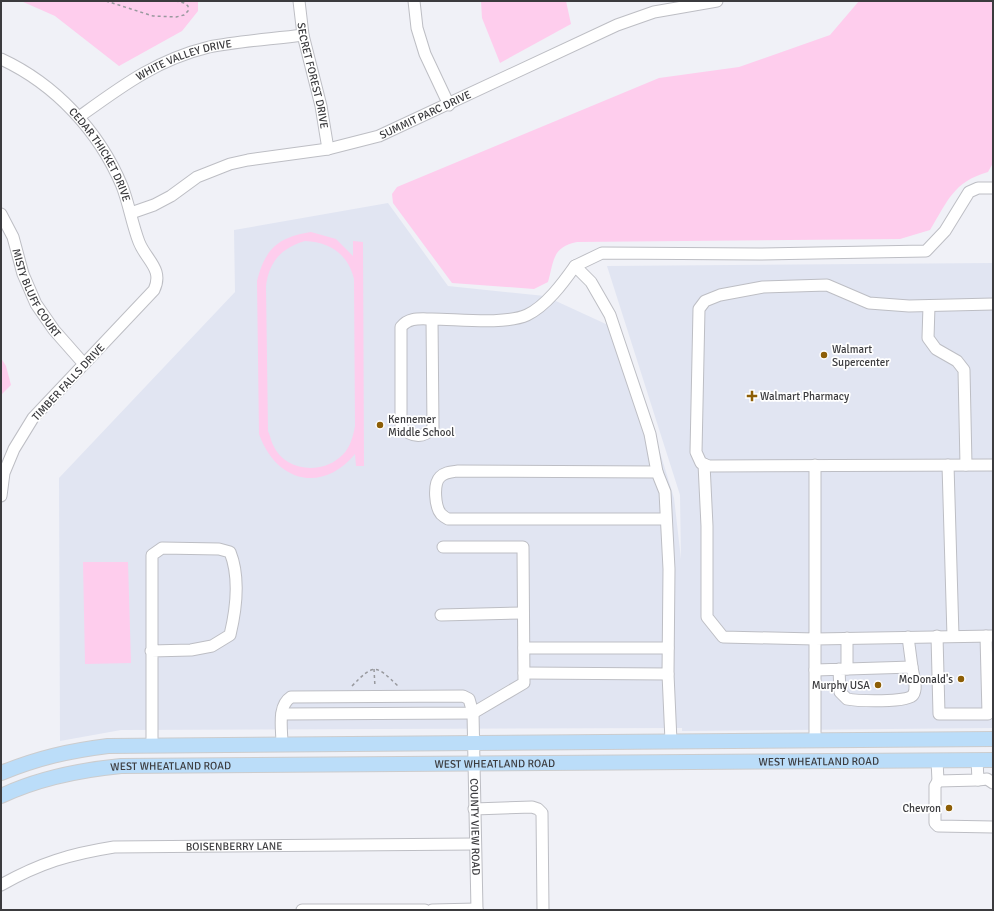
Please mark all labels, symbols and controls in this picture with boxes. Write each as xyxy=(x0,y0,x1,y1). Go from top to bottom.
street label: SECRET FOREST DRIVE xyxy=(295,22,331,130)
street label: WHITE VALLEY DRIVE xyxy=(134,37,233,83)
street label: SUMMIT PARC DRIVE xyxy=(377,88,473,142)
street label: CEDAR THICKET DRIVE xyxy=(66,105,133,203)
street label: MISTY BLUFF COURT xyxy=(9,247,64,341)
street label: TIMBER FALLS DRIVE xyxy=(29,341,107,424)
place label: Walmart Supercenter xyxy=(832,343,889,369)
marker: Walmart Supercenter xyxy=(819,350,829,360)
place label: Walmart Pharmacy xyxy=(760,390,850,403)
marker: Walmart Pharmacy xyxy=(747,391,757,401)
place label: Kennemer Middle School xyxy=(388,413,455,439)
marker: Kennemer Middle School xyxy=(375,420,385,430)
place label: McDonald's xyxy=(898,673,953,686)
marker: McDonald's xyxy=(956,674,966,684)
place label: Murphy USA xyxy=(812,679,870,692)
marker: Murphy USA xyxy=(873,680,883,690)
street label: WEST WHEATLAND ROAD xyxy=(758,755,879,769)
street label: WEST WHEATLAND ROAD xyxy=(434,757,555,771)
street label: WEST WHEATLAND ROAD xyxy=(110,759,231,774)
street label: COUNTY VIEW ROAD xyxy=(467,778,482,875)
place label: Chevron xyxy=(902,802,941,815)
marker: Chevron xyxy=(944,803,954,813)
street label: BOISENBERRY LANE xyxy=(186,840,283,853)

